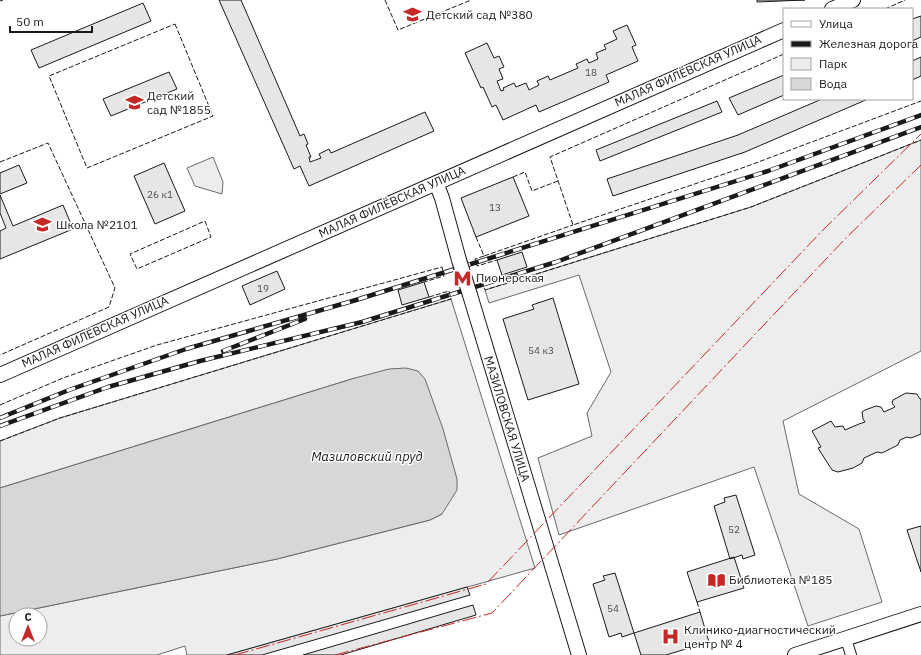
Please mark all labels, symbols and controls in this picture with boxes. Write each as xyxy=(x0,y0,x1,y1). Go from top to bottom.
school or university icon: Детский сад №380 xyxy=(403,5,423,25)
place label: Детский сад №380 xyxy=(426,7,533,22)
scale bar xyxy=(10,8,92,34)
legend xyxy=(783,8,913,100)
text: 50 m xyxy=(16,14,44,29)
text: Улица xyxy=(819,16,853,31)
street label: МАЛАЯ ФИЛЁВСКАЯ УЛИЦА xyxy=(612,31,764,110)
text: Железная дорога xyxy=(819,36,919,51)
text: Парк xyxy=(819,56,848,71)
house number: 18 xyxy=(585,66,597,79)
text: Вода xyxy=(819,76,848,91)
place label: Детский сад №1855 xyxy=(147,88,211,117)
school or university icon: Детский сад №1855 xyxy=(124,93,144,113)
street label: МАЛАЯ ФИЛЁВСКАЯ УЛИЦА xyxy=(316,162,468,241)
house number: 26 к1 xyxy=(147,188,173,201)
house number: 13 xyxy=(489,201,501,214)
school or university icon: Школа №2101 xyxy=(33,215,53,235)
place label: Школа №2101 xyxy=(56,217,138,232)
metro station icon: Пионерская xyxy=(453,268,473,288)
place label: Пионерская xyxy=(476,270,544,285)
house number: 19 xyxy=(257,282,269,295)
street label: МАЛАЯ ФИЛЁВСКАЯ УЛИЦА xyxy=(19,292,171,371)
house number: 54 к3 xyxy=(528,344,554,357)
street label: МАЗИЛОВСКАЯ УЛИЦА xyxy=(481,354,534,484)
water label: Мазиловский пруд xyxy=(311,448,423,465)
house number: 52 xyxy=(728,523,740,536)
library icon: Библиотека №185 xyxy=(706,570,726,590)
place label: Библиотека №185 xyxy=(729,572,833,587)
house number: 54 xyxy=(607,602,619,615)
north arrow xyxy=(8,607,48,647)
text: С xyxy=(24,610,32,624)
place label: Клинико-диагностический центр № 4 xyxy=(684,622,836,651)
hospital icon: Клинико-диагностический центр № 4 xyxy=(661,627,681,647)

